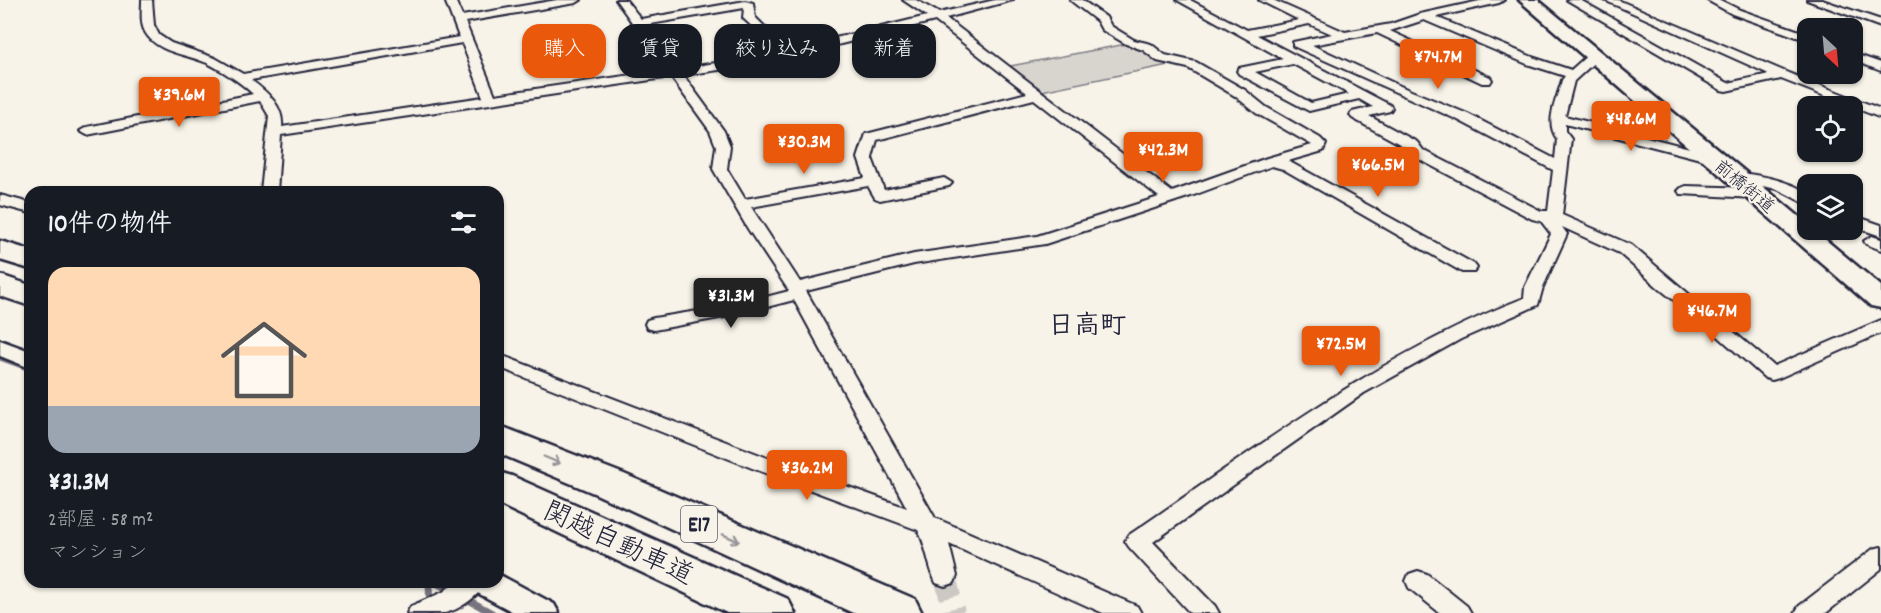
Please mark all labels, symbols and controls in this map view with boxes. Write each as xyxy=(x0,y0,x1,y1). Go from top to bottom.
north arrow xyxy=(1797,18,1863,84)
map controls xyxy=(1797,18,1863,240)
chip: 購入 xyxy=(522,24,606,78)
chip: 賃貸 xyxy=(618,24,702,78)
chip: 絞り込み xyxy=(714,24,840,78)
chip: 新着 xyxy=(852,24,936,78)
pin: ¥74.7M xyxy=(1389,39,1487,90)
text: ¥74.7M xyxy=(1414,44,1462,72)
pin: ¥39.6M xyxy=(130,77,228,128)
text: ¥39.6M xyxy=(153,82,205,110)
button: locate xyxy=(1797,96,1863,162)
pin: ¥48.6M xyxy=(1582,101,1680,152)
text: ¥48.6M xyxy=(1606,106,1656,134)
pin: ¥30.3M xyxy=(755,124,853,175)
text: ¥30.3M xyxy=(777,129,831,157)
pin: ¥42.3M xyxy=(1114,132,1212,183)
text: ¥42.3M xyxy=(1138,137,1188,165)
pin: ¥66.5M xyxy=(1329,147,1427,198)
text: ¥66.5M xyxy=(1351,152,1405,180)
street label: 前橋街道 xyxy=(1708,155,1779,221)
button: layers xyxy=(1797,174,1863,240)
icon: filters xyxy=(447,206,480,239)
text: 10件の物件 xyxy=(48,207,172,244)
pin: ¥31.3M xyxy=(682,278,780,329)
text: ¥31.3M xyxy=(708,283,754,311)
pin: ¥46.7M xyxy=(1663,293,1761,344)
text: ¥46.7M xyxy=(1687,298,1737,326)
icon: home xyxy=(210,306,318,414)
district label: 日高町 xyxy=(1048,309,1126,346)
pin: ¥72.5M xyxy=(1292,326,1390,377)
text: ¥72.5M xyxy=(1316,331,1366,359)
pin: ¥36.2M xyxy=(758,450,856,501)
one-way arrow xyxy=(542,455,561,466)
text: ¥36.2M xyxy=(781,455,833,483)
text: ¥31.3M xyxy=(48,465,109,502)
street label: 関越自動車道 xyxy=(536,493,699,597)
road number: E17 xyxy=(681,506,717,542)
text: 2部屋 · 58 m² xyxy=(48,507,153,535)
one-way arrow xyxy=(721,533,739,544)
text: マンション xyxy=(48,540,147,568)

